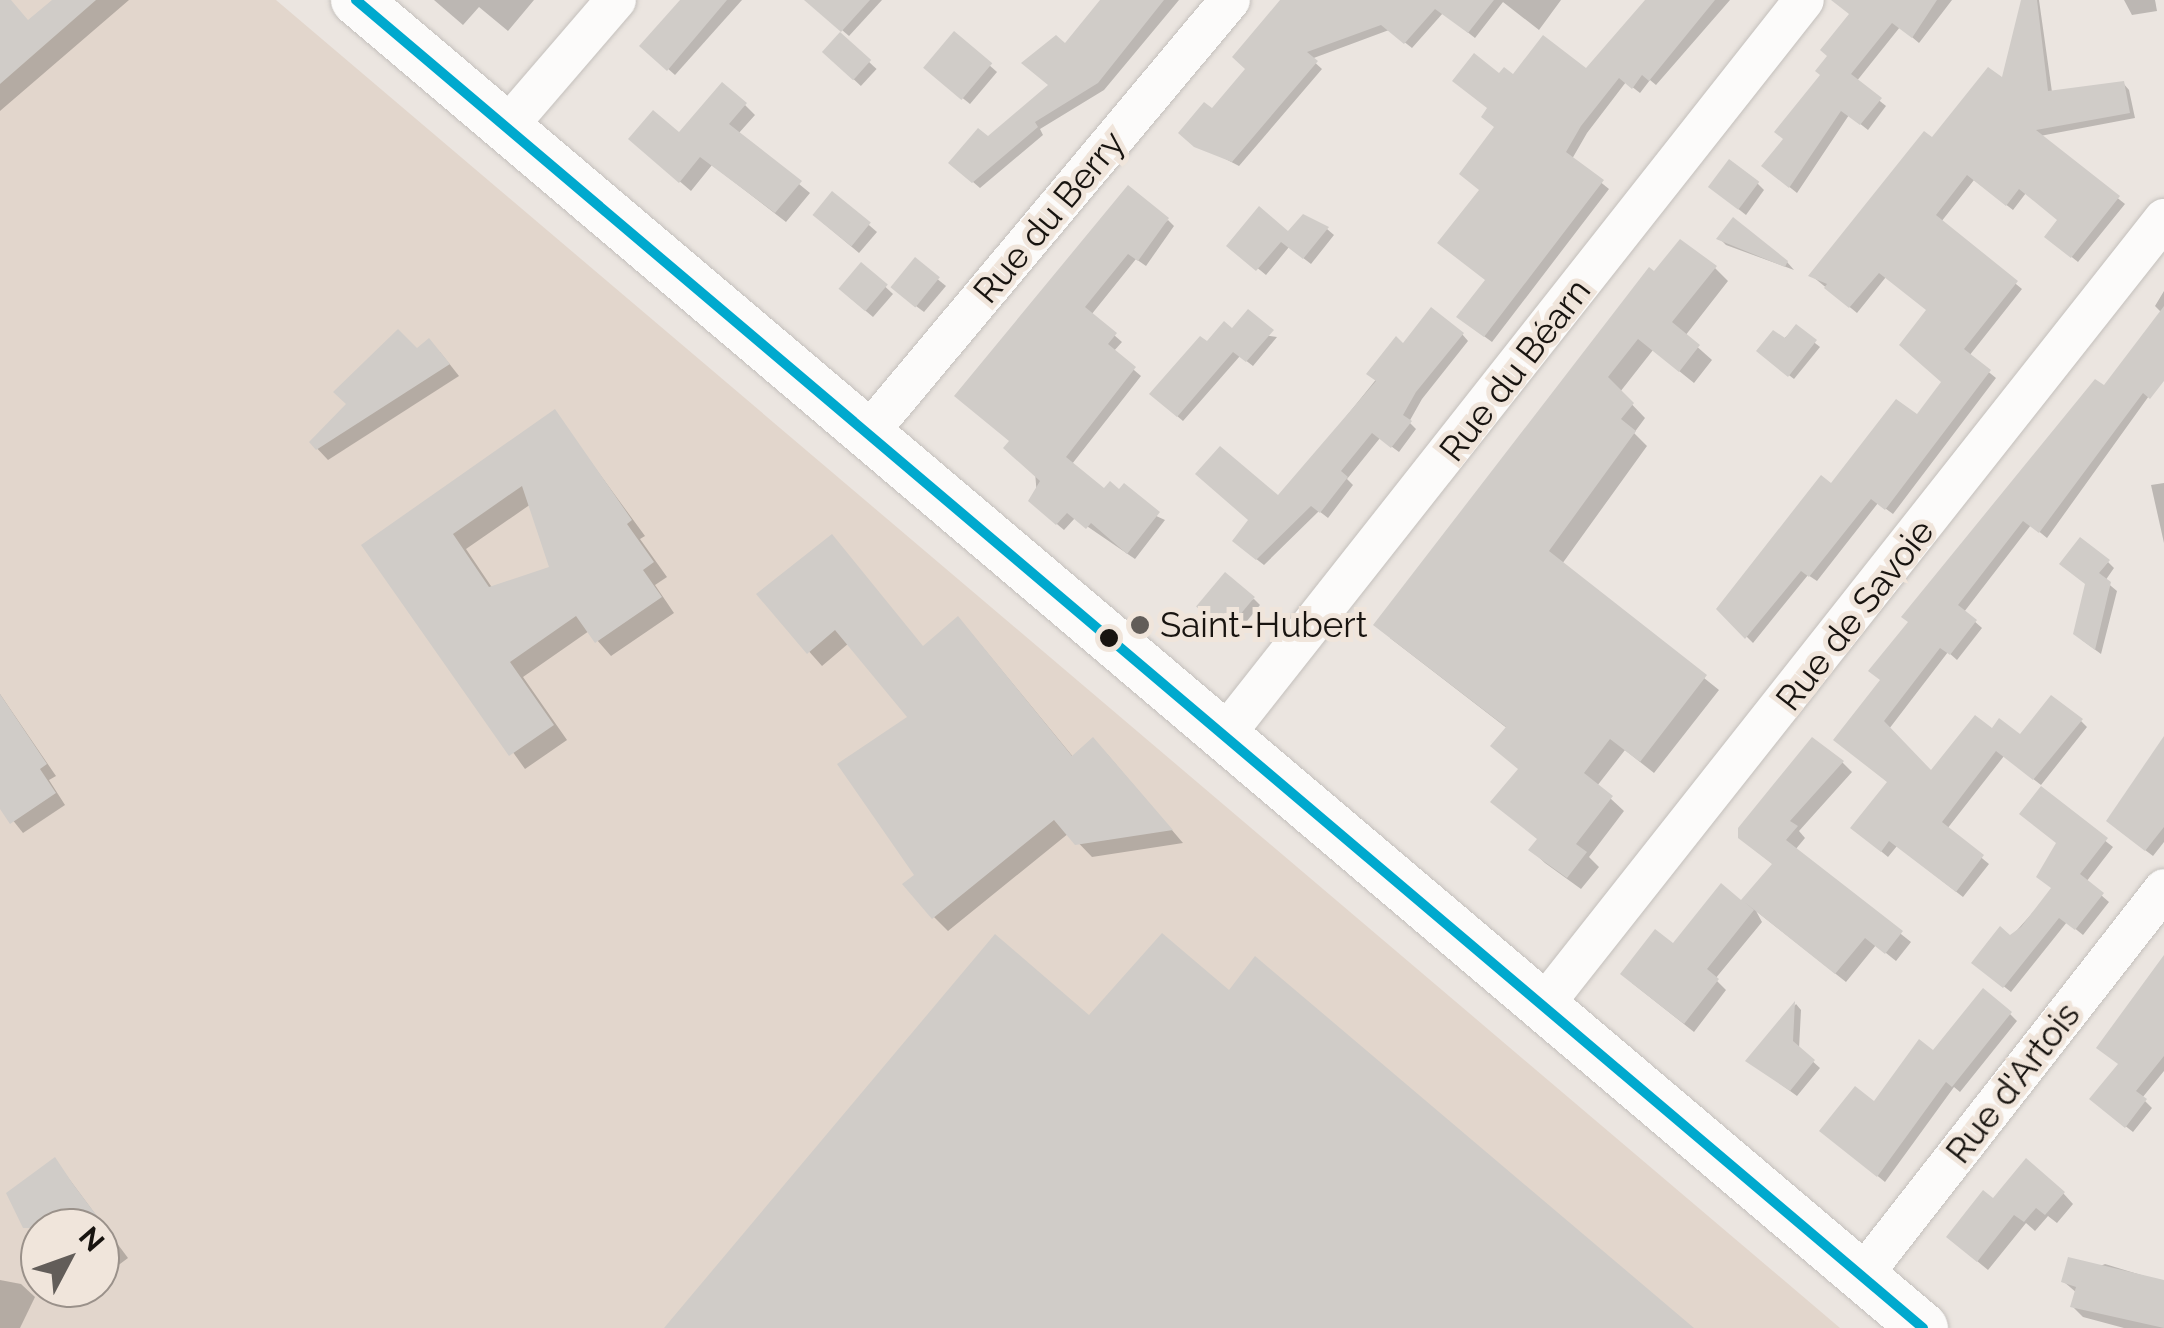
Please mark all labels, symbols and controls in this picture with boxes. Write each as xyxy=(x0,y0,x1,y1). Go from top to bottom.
street label: Rue du Berry xyxy=(965,122,1133,312)
street label: Rue du Béarn xyxy=(1431,270,1599,470)
street label: Rue de Savoie xyxy=(1767,511,1943,719)
place label: Saint-Hubert xyxy=(1160,604,1367,646)
marker: Saint-Hubert xyxy=(1129,614,1151,636)
unlabelled marker xyxy=(1099,628,1119,648)
street label: Rue d'Artois xyxy=(1937,994,2089,1172)
north arrow xyxy=(20,1208,120,1308)
text: N xyxy=(72,1220,111,1258)

